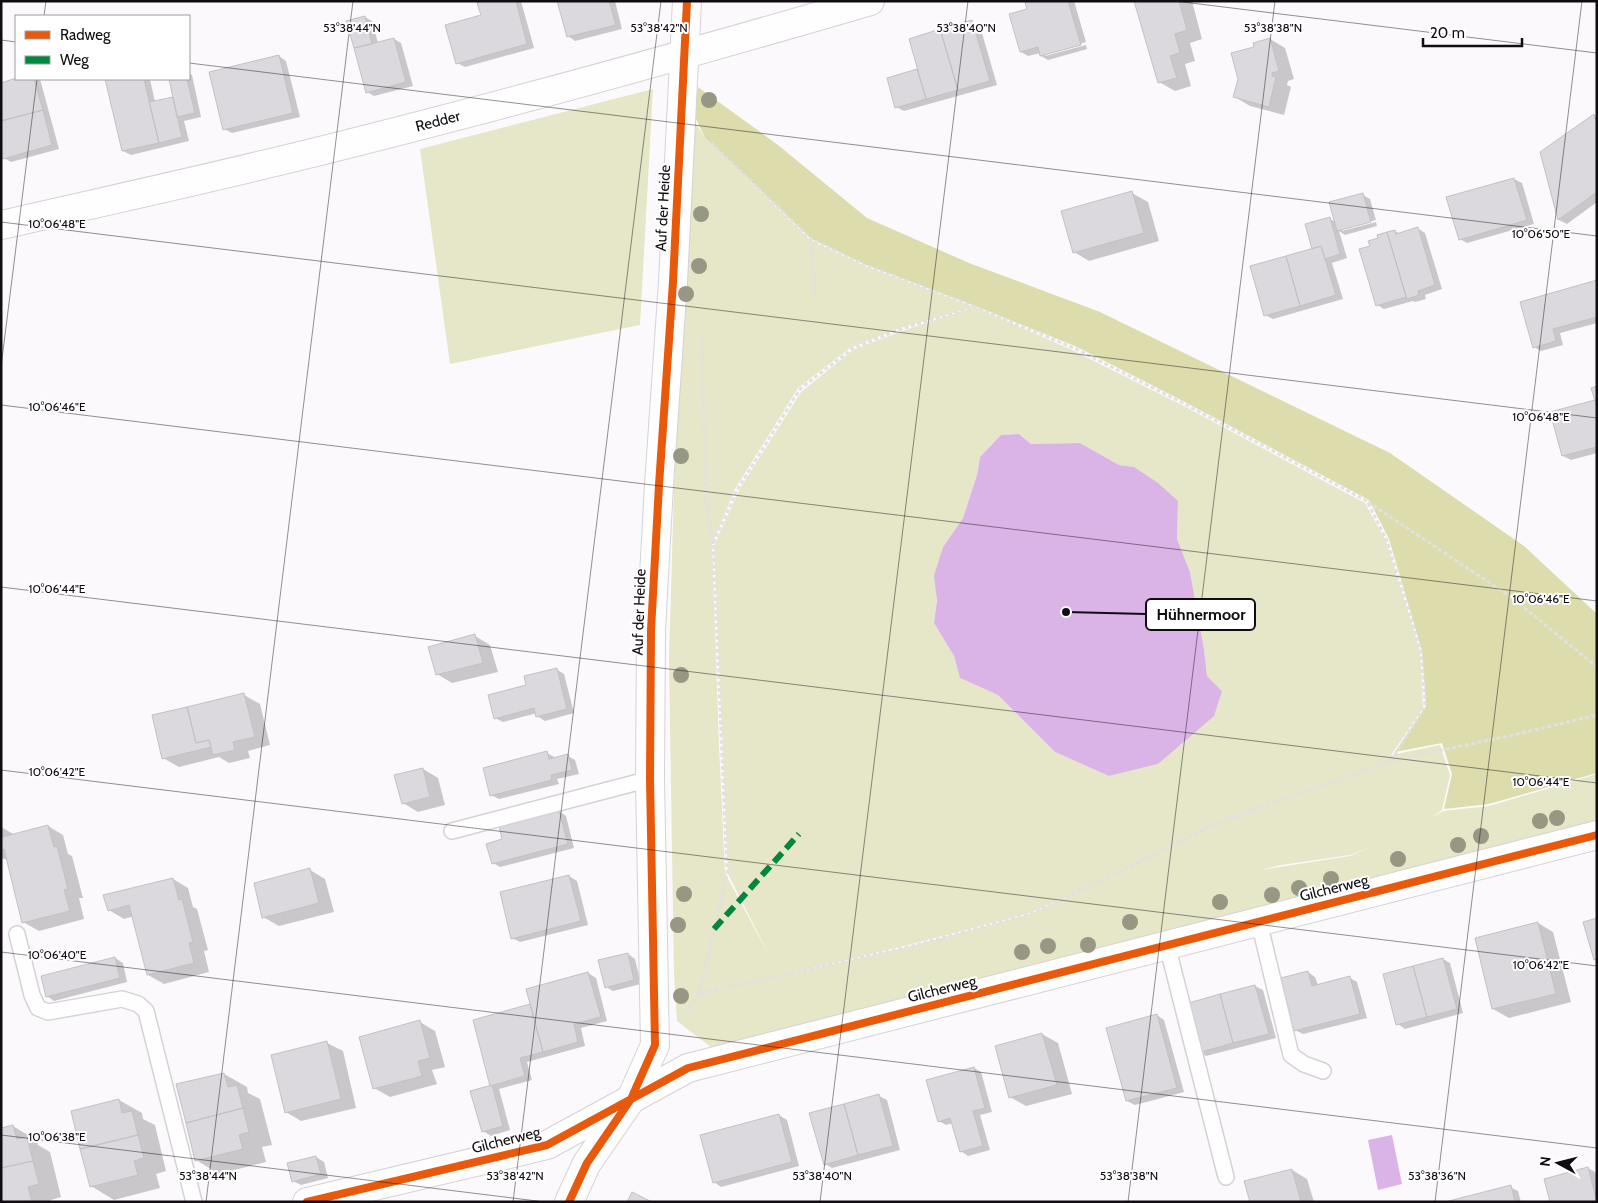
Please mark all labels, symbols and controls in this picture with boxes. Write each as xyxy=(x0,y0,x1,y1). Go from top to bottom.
legend xyxy=(15,15,190,80)
scale bar xyxy=(1423,15,1522,47)
text: 53°38'44"N xyxy=(323,20,381,35)
text: 53°38'42"N xyxy=(630,20,688,35)
text: 53°38'40"N xyxy=(936,20,996,35)
text: 53°38'38"N xyxy=(1244,20,1302,35)
text: 20 m xyxy=(1430,24,1465,42)
text: Radweg xyxy=(60,26,111,44)
text: Weg xyxy=(60,51,89,69)
street label: Redder xyxy=(413,107,462,136)
street label: Auf der Heide xyxy=(652,164,674,252)
text: 10°06'48"E xyxy=(28,216,86,231)
text: 10°06'50"E xyxy=(1512,226,1571,241)
text: 10°06'46"E xyxy=(28,399,86,414)
text: 10°06'48"E xyxy=(1512,409,1570,424)
street label: Auf der Heide xyxy=(628,568,650,656)
text: 10°06'44"E xyxy=(28,581,86,596)
text: 10°06'46"E xyxy=(1512,591,1570,606)
callout: Hühnermoor xyxy=(1146,599,1255,630)
text: Hühnermoor xyxy=(1157,605,1246,624)
text: 10°06'42"E xyxy=(29,764,86,779)
text: 10°06'44"E xyxy=(1512,774,1570,789)
street label: Gilcherweg xyxy=(1298,871,1371,905)
text: 10°06'40"E xyxy=(28,947,87,962)
text: 10°06'42"E xyxy=(1513,957,1570,972)
street label: Gilcherweg xyxy=(906,972,979,1006)
street label: Gilcherweg xyxy=(470,1123,543,1157)
text: 10°06'38"E xyxy=(28,1129,86,1144)
north arrow xyxy=(1533,1138,1583,1188)
text: N xyxy=(1536,1155,1555,1167)
text: 53°38'44"N xyxy=(179,1168,237,1183)
text: 53°38'42"N xyxy=(486,1168,544,1183)
text: 53°38'40"N xyxy=(792,1168,852,1183)
text: 53°38'38"N xyxy=(1100,1168,1158,1183)
text: 53°38'36"N xyxy=(1408,1168,1466,1183)

